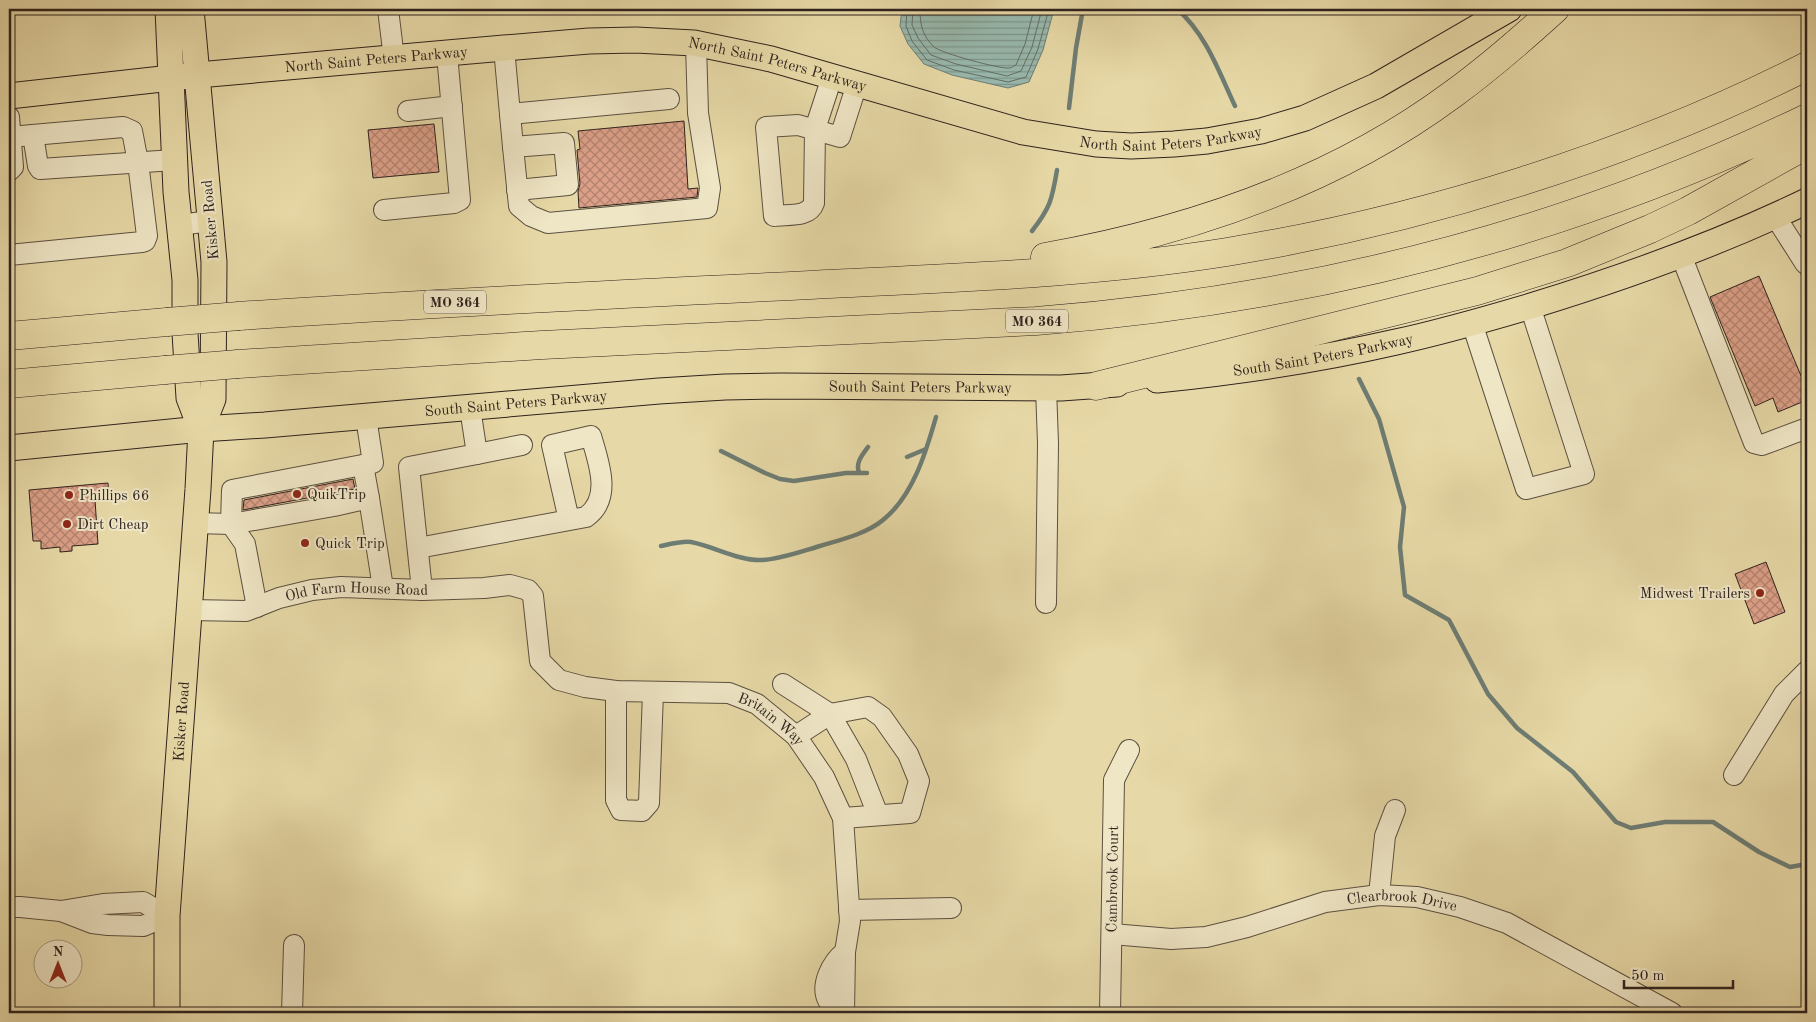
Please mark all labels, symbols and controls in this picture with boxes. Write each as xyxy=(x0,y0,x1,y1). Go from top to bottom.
street label: North Saint Peters Parkway xyxy=(687,36,868,95)
street label: North Saint Peters Parkway xyxy=(284,45,469,76)
street label: North Saint Peters Parkway xyxy=(1078,125,1264,155)
street label: Kisker Road xyxy=(201,179,222,261)
road number: MO 364 xyxy=(424,290,486,314)
road number: MO 364 xyxy=(1006,310,1068,332)
street label: South Saint Peters Parkway xyxy=(1232,332,1415,380)
street label: South Saint Peters Parkway xyxy=(829,380,1012,397)
street label: South Saint Peters Parkway xyxy=(424,389,608,420)
marker: QuikTrip xyxy=(291,488,303,500)
place label: QuikTrip xyxy=(307,488,366,503)
marker: Phillips 66 xyxy=(63,489,75,501)
place label: Phillips 66 xyxy=(79,489,149,504)
marker: Dirt Cheap xyxy=(61,518,73,530)
place label: Dirt Cheap xyxy=(77,518,149,533)
marker: Quick Trip xyxy=(299,537,311,549)
place label: Quick Trip xyxy=(315,537,385,552)
street label: Old Farm House Road xyxy=(284,581,429,605)
place label: Midwest Trailers xyxy=(1640,587,1750,602)
marker: Midwest Trailers xyxy=(1754,587,1766,599)
street label: Kisker Road xyxy=(172,681,193,762)
street label: Britain Way xyxy=(735,691,806,749)
street label: Cambrook Court xyxy=(1105,825,1122,933)
street label: Clearbrook Drive xyxy=(1346,889,1458,915)
north arrow xyxy=(32,940,82,990)
text: N xyxy=(53,945,64,959)
scale bar xyxy=(1624,957,1732,989)
text: 50 m xyxy=(1631,969,1665,984)

